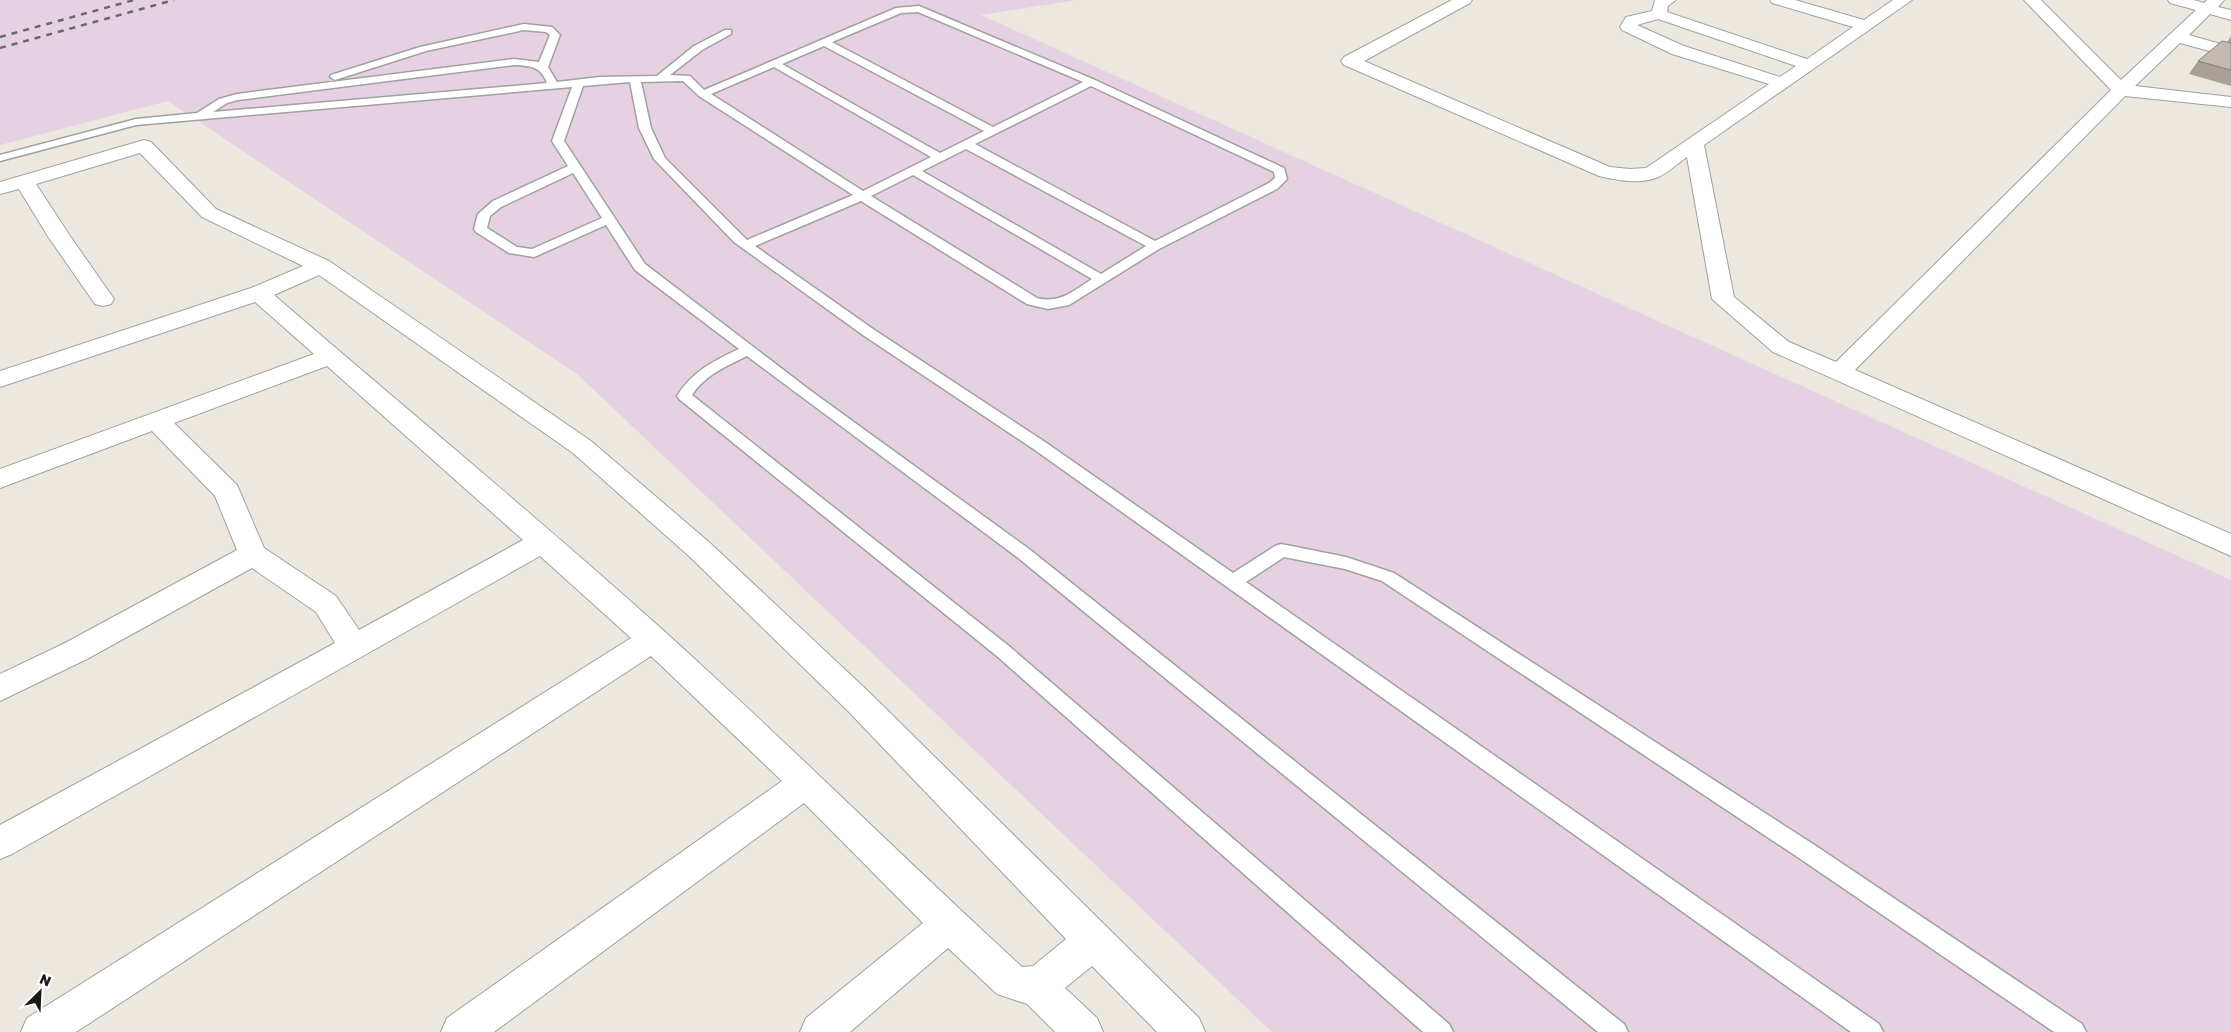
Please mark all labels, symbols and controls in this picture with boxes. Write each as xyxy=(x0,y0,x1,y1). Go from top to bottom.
north arrow xyxy=(15,967,65,1017)
text: N xyxy=(37,970,54,990)

